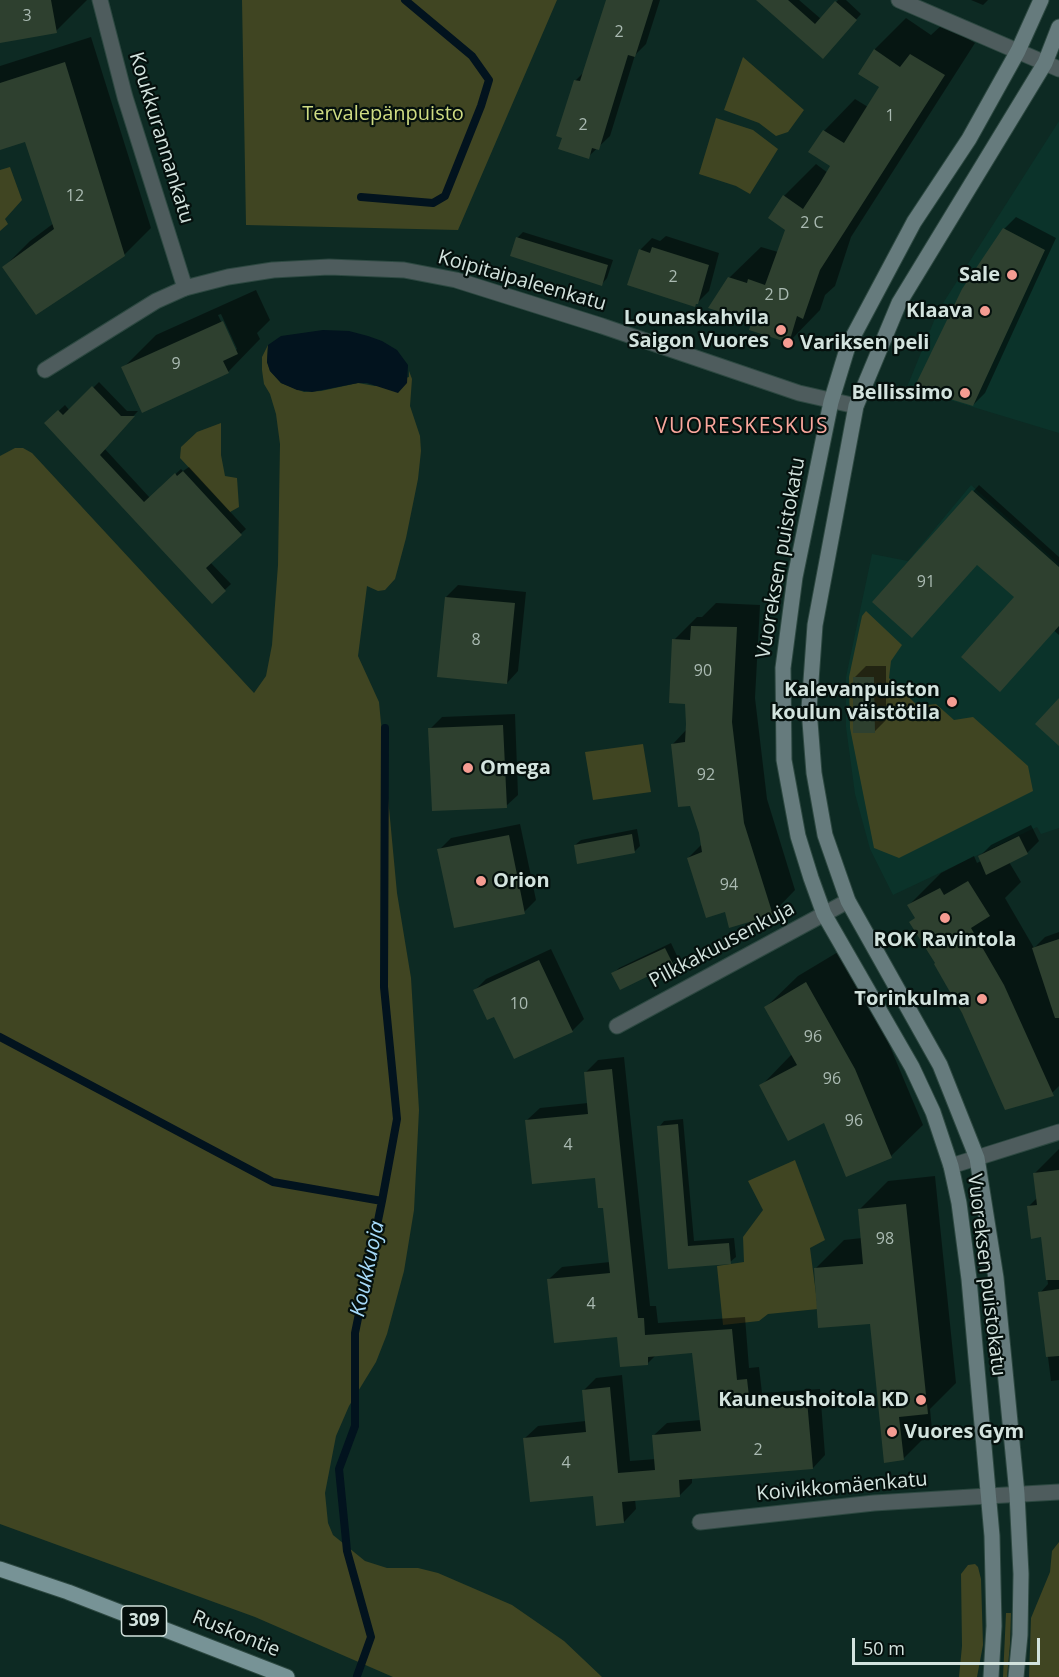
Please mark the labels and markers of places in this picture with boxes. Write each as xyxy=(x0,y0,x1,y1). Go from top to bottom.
place label: Sale xyxy=(959,263,1000,287)
marker: Sale xyxy=(1005,268,1019,282)
place label: Klaava xyxy=(906,299,973,323)
marker: Klaava xyxy=(978,304,992,318)
place label: Lounaskahvila Saigon Vuores xyxy=(624,306,769,353)
marker: Lounaskahvila Saigon Vuores xyxy=(774,323,788,337)
place label: Variksen peli xyxy=(800,331,929,355)
marker: Variksen peli xyxy=(781,336,795,350)
place label: Bellissimo xyxy=(851,381,953,405)
marker: Bellissimo xyxy=(958,386,972,400)
place label: Kalevanpuiston koulun väistötila xyxy=(771,678,940,725)
marker: Kalevanpuiston koulun väistötila xyxy=(945,695,959,709)
place label: Omega xyxy=(480,756,551,780)
marker: Omega xyxy=(461,761,475,775)
place label: Orion xyxy=(493,869,550,893)
marker: Orion xyxy=(474,874,488,888)
marker: ROK Ravintola xyxy=(938,911,952,925)
place label: ROK Ravintola xyxy=(874,928,1016,952)
place label: Torinkulma xyxy=(854,987,970,1011)
marker: Torinkulma xyxy=(975,992,989,1006)
place label: Kauneushoitola KD xyxy=(718,1388,909,1412)
marker: Kauneushoitola KD xyxy=(914,1393,928,1407)
place label: Vuores Gym xyxy=(904,1420,1024,1444)
marker: Vuores Gym xyxy=(885,1425,899,1439)

